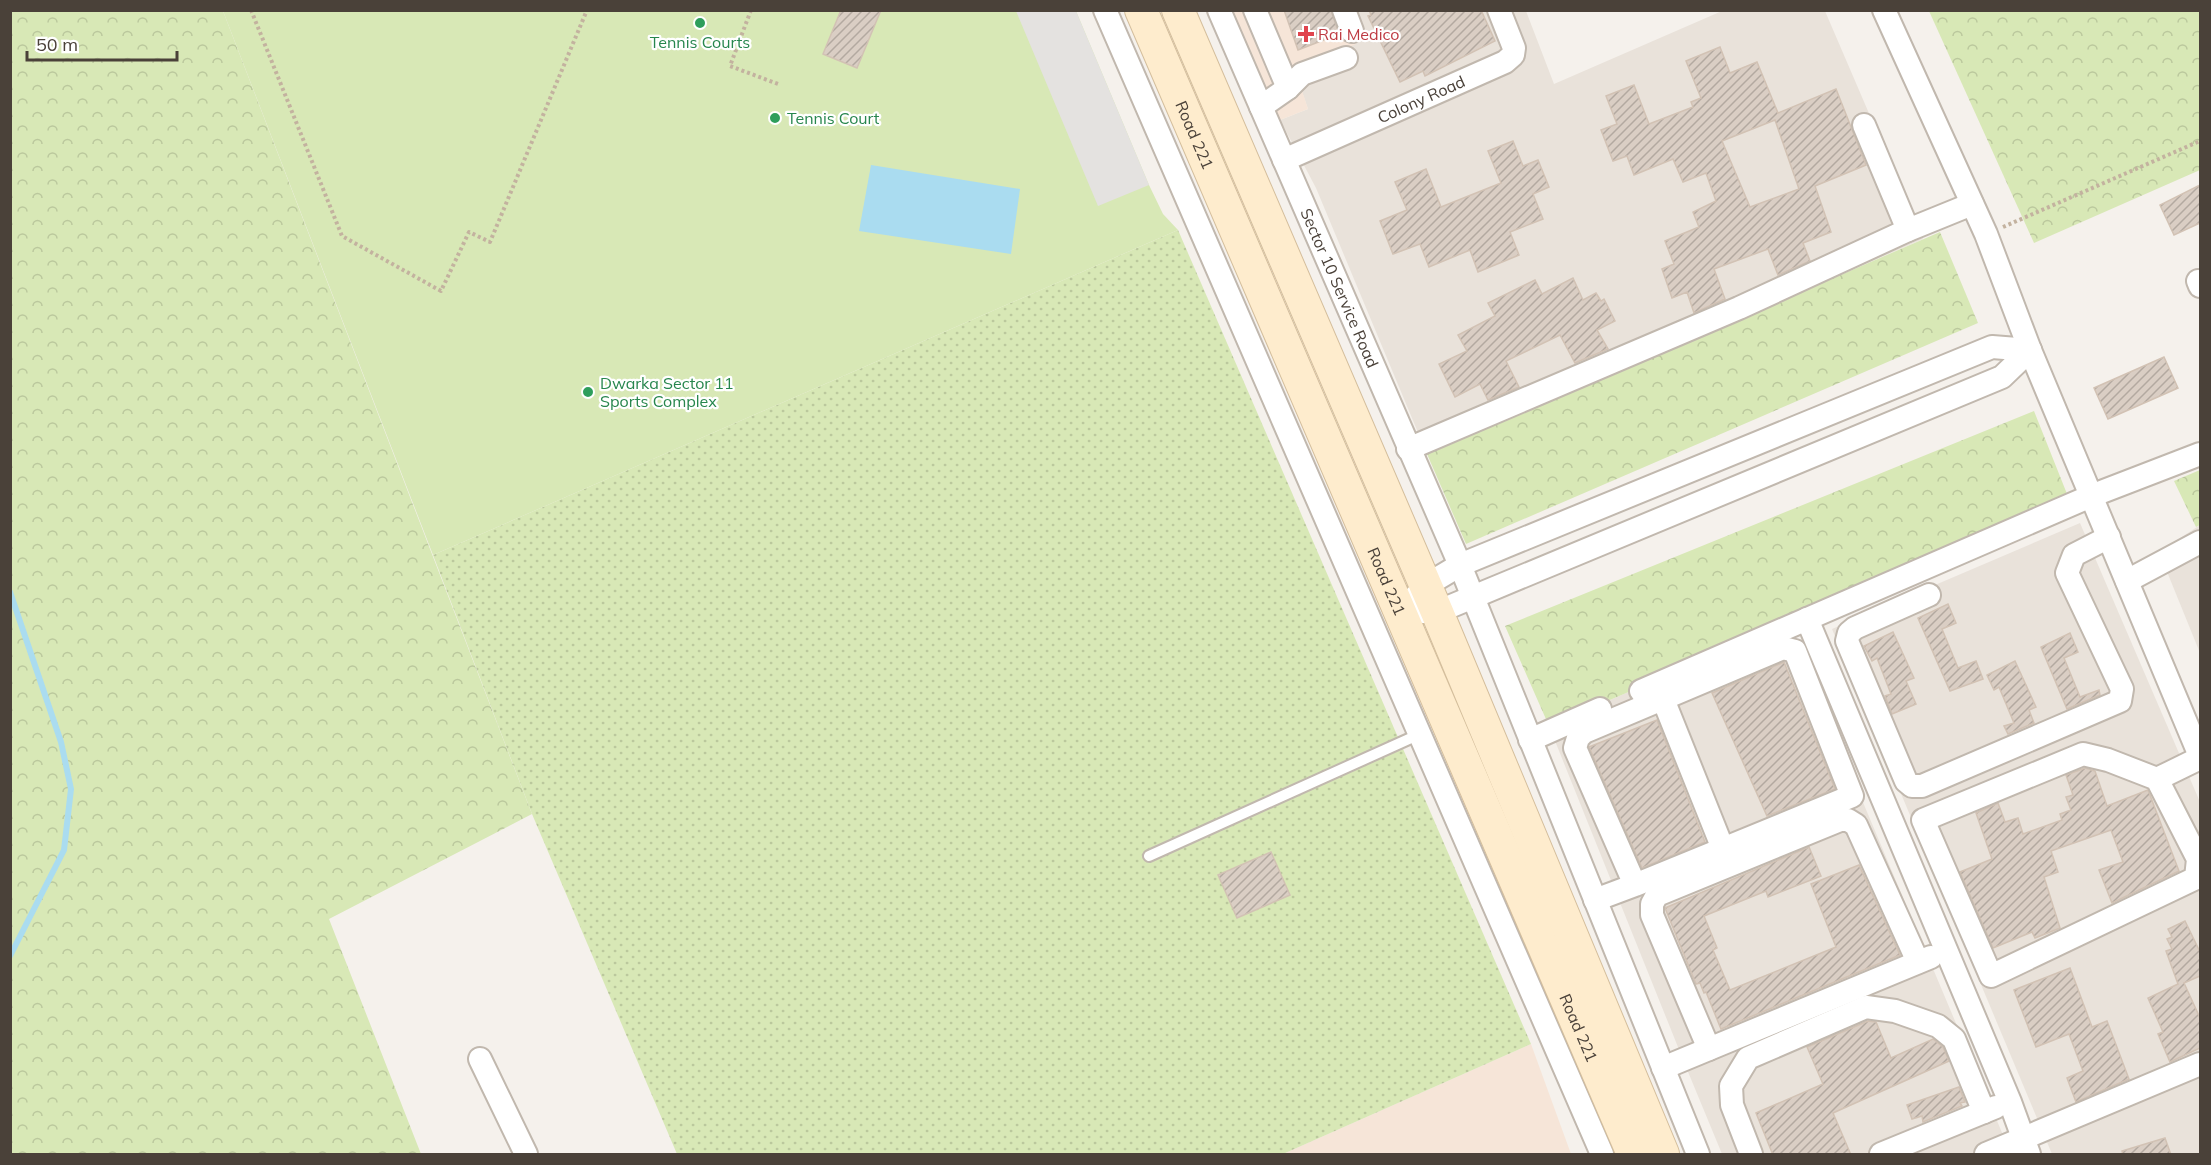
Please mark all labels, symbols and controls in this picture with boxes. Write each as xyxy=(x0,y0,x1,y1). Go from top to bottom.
marker: Tennis Courts xyxy=(693,16,707,30)
scale bar xyxy=(27,24,177,62)
place label: Rai Medico xyxy=(1318,24,1399,44)
marker: Rai Medico xyxy=(1299,27,1313,41)
place label: Tennis Courts xyxy=(650,32,750,52)
text: 50 m xyxy=(36,33,78,56)
street label: Colony Road xyxy=(1374,71,1468,127)
street label: Road 221 xyxy=(1171,98,1218,172)
place label: Tennis Court xyxy=(787,108,880,128)
marker: Tennis Court xyxy=(768,111,782,125)
street label: Sector 10 Service Road xyxy=(1296,205,1383,371)
place label: Dwarka Sector 11 Sports Complex xyxy=(600,373,733,411)
marker: Dwarka Sector 11 Sports Complex xyxy=(581,385,595,399)
street label: Road 221 xyxy=(1363,544,1410,619)
street label: Road 221 xyxy=(1555,991,1602,1065)

